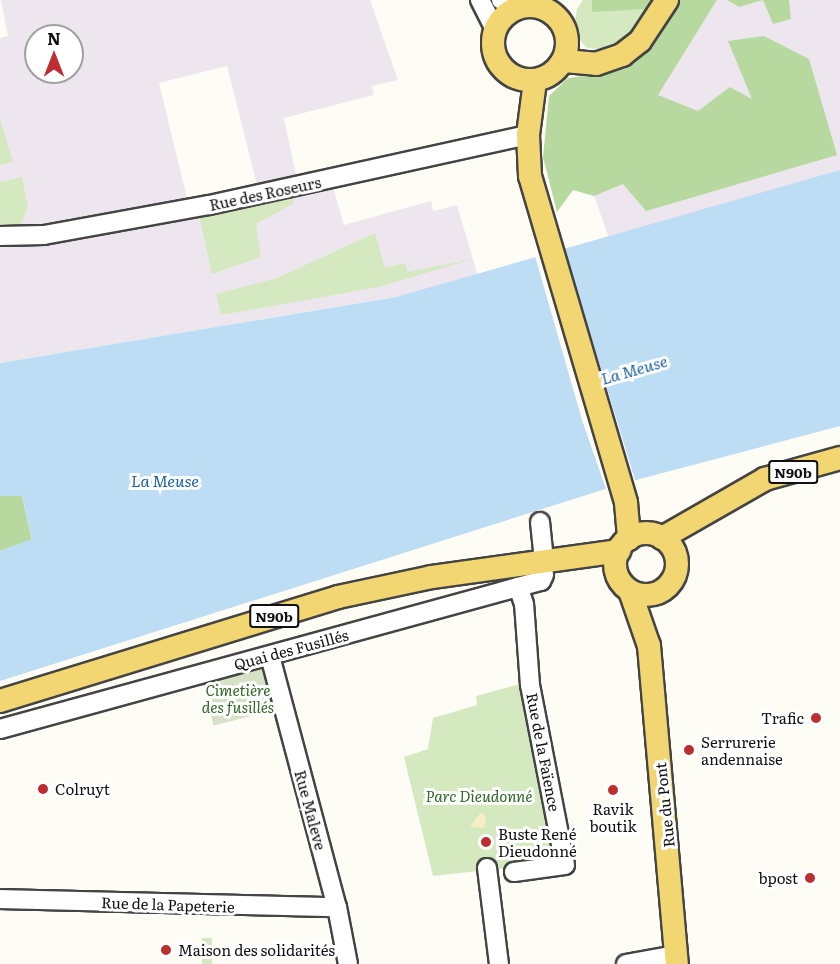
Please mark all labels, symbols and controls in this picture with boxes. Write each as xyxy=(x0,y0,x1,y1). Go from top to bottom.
north arrow xyxy=(24,24,84,84)
text: N xyxy=(47,26,61,50)
street label: Rue des Roseurs xyxy=(208,172,322,214)
water label: La Meuse xyxy=(599,350,669,388)
road number: N90b xyxy=(768,461,818,483)
water label: La Meuse xyxy=(131,470,199,490)
road number: N90b xyxy=(248,605,300,627)
street label: Quai des Fusillés xyxy=(232,625,350,673)
park label: Cimetière des fusillés xyxy=(202,680,274,715)
street label: Rue de la Faïence xyxy=(524,691,564,813)
place label: Trafic xyxy=(761,709,804,727)
marker: Trafic xyxy=(809,711,823,725)
place label: Serrurerie andennaise xyxy=(701,732,783,767)
marker: Serrurerie andennaise xyxy=(682,743,696,757)
street label: Rue du Pont xyxy=(651,762,677,848)
street label: Rue Maleve xyxy=(292,768,330,852)
place label: Colruyt xyxy=(55,780,110,798)
marker: Colruyt xyxy=(36,782,50,796)
marker: Ravik boutik xyxy=(606,783,620,797)
park label: Parc Dieudonné xyxy=(426,787,532,805)
place label: Ravik boutik xyxy=(589,799,637,834)
place label: Buste René Dieudonné xyxy=(498,824,577,859)
marker: Buste René Dieudonné xyxy=(479,835,493,849)
place label: bpost xyxy=(759,869,798,887)
marker: bpost xyxy=(803,871,817,885)
street label: Rue de la Papeterie xyxy=(101,893,235,915)
place label: Maison des solidarités xyxy=(178,941,335,959)
marker: Maison des solidarités xyxy=(159,943,173,957)

